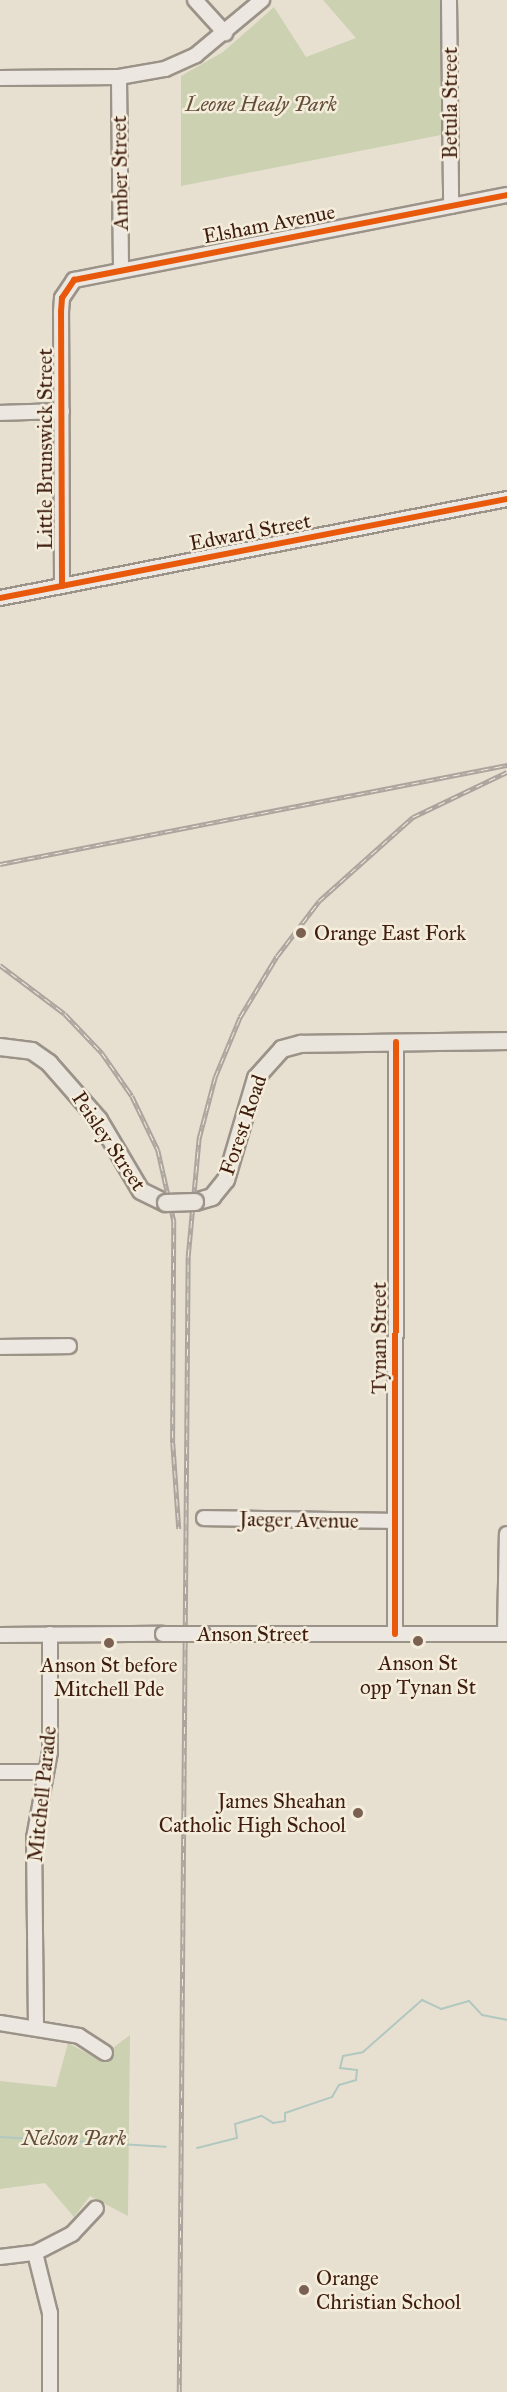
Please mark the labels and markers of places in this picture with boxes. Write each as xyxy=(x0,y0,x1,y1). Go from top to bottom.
place label: Orange East Fork xyxy=(314,920,466,946)
marker: Orange East Fork xyxy=(292,924,310,942)
marker: Anson St opp Tynan St xyxy=(411,1634,425,1648)
marker: Anson St before Mitchell Pde xyxy=(102,1636,116,1650)
place label: Anson St opp Tynan St xyxy=(360,1650,476,1700)
place label: Anson St before Mitchell Pde xyxy=(41,1652,177,1702)
place label: James Sheahan Catholic High School xyxy=(159,1788,346,1838)
marker: James Sheahan Catholic High School xyxy=(351,1806,365,1820)
place label: Orange Christian School xyxy=(316,2265,461,2315)
marker: Orange Christian School xyxy=(297,2283,311,2297)

